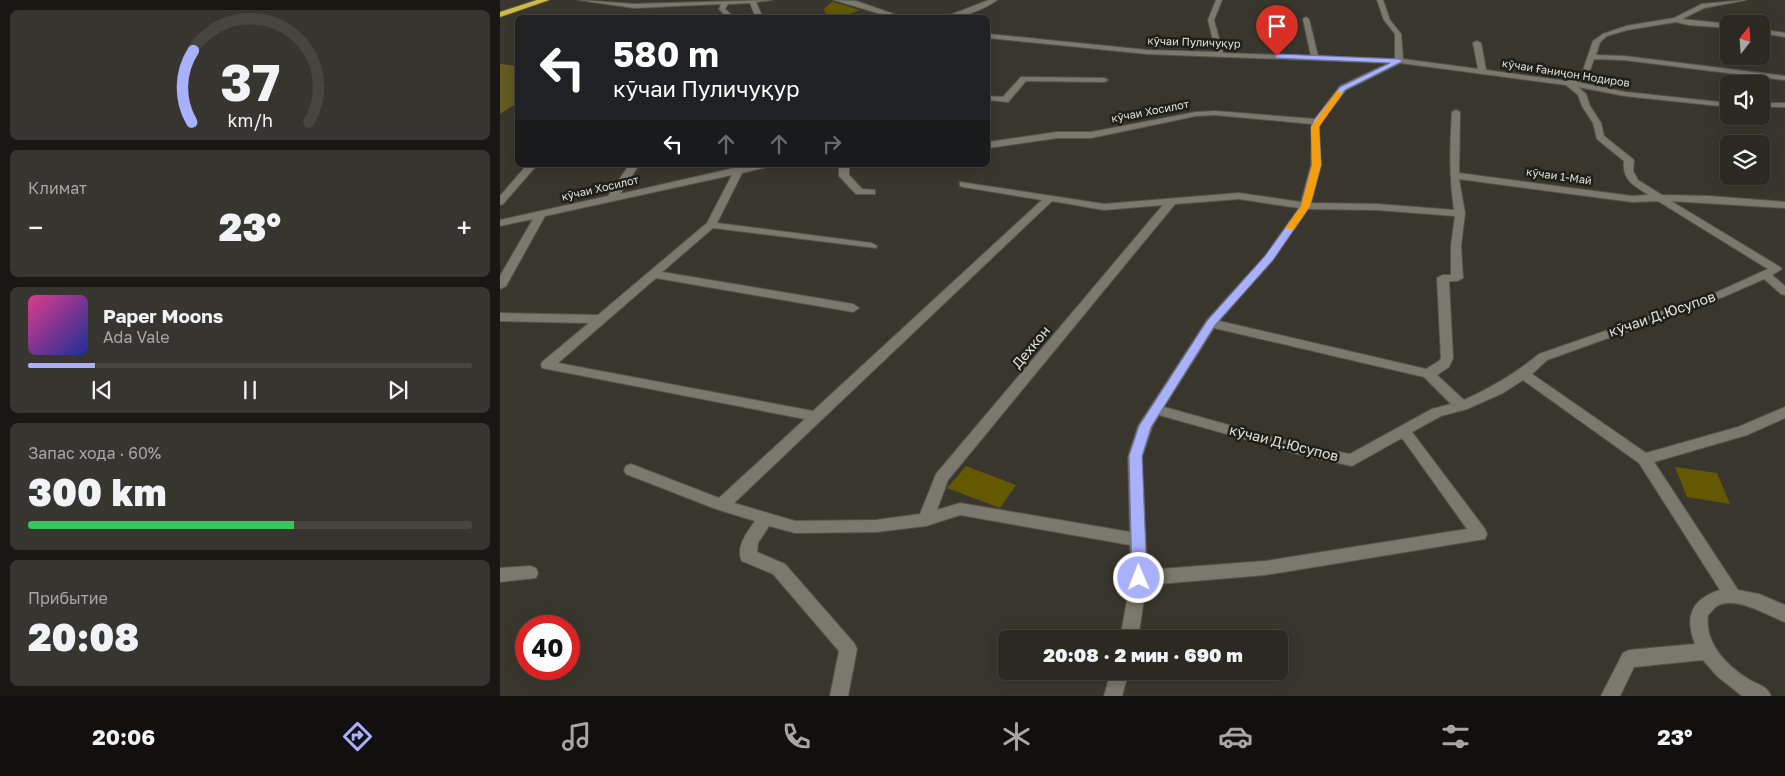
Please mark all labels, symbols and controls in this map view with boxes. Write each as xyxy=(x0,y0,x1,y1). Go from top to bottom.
pin xyxy=(1256,5,1298,56)
icon: arrive xyxy=(1263,12,1291,40)
north arrow xyxy=(1720,15,1770,65)
map controls xyxy=(1720,15,1770,185)
text: 580 m xyxy=(613,33,719,75)
street label: кӯчаи Пуличуқур xyxy=(1147,33,1241,50)
icon: left xyxy=(530,35,595,100)
text: 37 xyxy=(220,50,280,112)
street label: кӯчаи Ғаниҷон Нодиров xyxy=(1501,56,1631,89)
text: кӯчаи Пуличуқур xyxy=(613,75,800,102)
button: sound xyxy=(1720,75,1770,125)
street label: кӯчаи Хосилот xyxy=(1110,96,1190,124)
text: km/h xyxy=(227,109,273,131)
icon: left xyxy=(659,130,687,158)
icon: ahead xyxy=(712,130,740,158)
icon: ahead xyxy=(765,130,793,158)
icon: right xyxy=(818,130,846,158)
button: layers xyxy=(1720,135,1770,185)
street label: кӯчаи 1-Май xyxy=(1525,164,1593,187)
street label: кӯчаи Хосилот xyxy=(560,172,640,203)
text: Климат xyxy=(28,178,87,198)
text: 23° xyxy=(219,204,281,249)
text: − xyxy=(28,211,43,244)
text: + xyxy=(457,211,472,244)
street label: кӯчаи Д.Юсупов xyxy=(1606,287,1718,340)
text: Paper Moons xyxy=(103,304,223,327)
street label: Дехкон xyxy=(1008,322,1053,371)
text: Ada Vale xyxy=(103,327,169,347)
icon: previous xyxy=(88,376,116,404)
icon: pause xyxy=(236,376,264,404)
icon: next xyxy=(384,376,412,404)
street label: кӯчаи Д.Юсупов xyxy=(1228,421,1340,464)
text: Запас хода · 60% xyxy=(28,443,161,463)
text: 300 km xyxy=(28,469,167,514)
position arrow xyxy=(1112,551,1164,603)
text: Прибытие xyxy=(28,588,108,608)
text: 20:08 xyxy=(28,614,139,659)
speed limit sign: 40 xyxy=(515,615,580,680)
text: 20:08 · 2 мин · 690 m xyxy=(1043,643,1243,666)
icon: directions xyxy=(340,719,375,754)
icon: music xyxy=(559,719,594,754)
icon: phone xyxy=(779,719,814,754)
icon: climate xyxy=(999,719,1034,754)
icon: car xyxy=(1218,719,1253,754)
icon: filters xyxy=(1438,719,1473,754)
text: 20:06 xyxy=(92,723,155,750)
text: 23° xyxy=(1657,723,1693,750)

